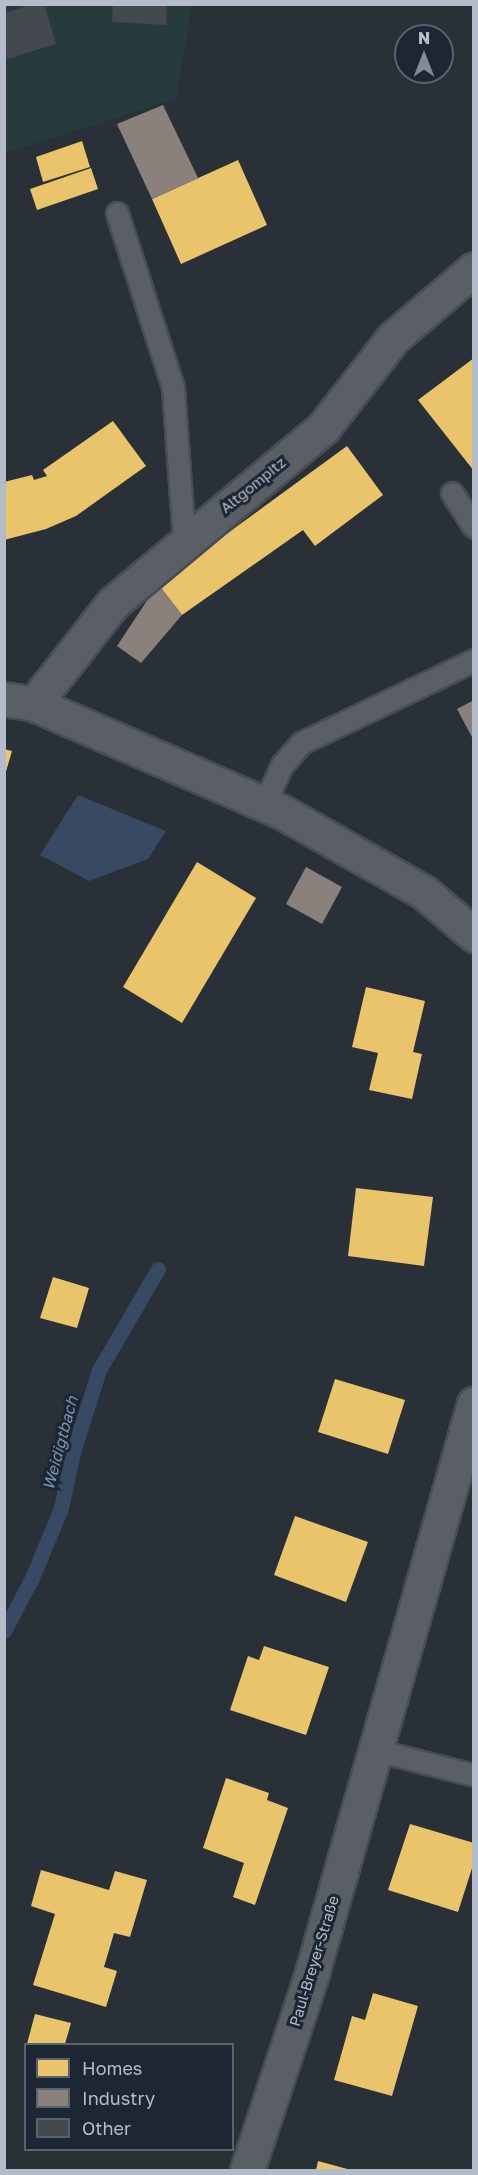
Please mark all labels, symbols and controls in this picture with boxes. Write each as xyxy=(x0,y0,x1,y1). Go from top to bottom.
north arrow xyxy=(394,24,454,84)
text: N xyxy=(418,28,430,48)
street label: Altgompitz xyxy=(217,453,289,517)
water label: Weidigtbach xyxy=(38,1394,82,1492)
street label: Paul-Breyer-Straße xyxy=(286,1894,342,2028)
legend xyxy=(24,2043,234,2151)
text: Homes xyxy=(82,2057,142,2079)
text: Industry xyxy=(82,2087,155,2109)
text: Other xyxy=(82,2117,131,2139)

